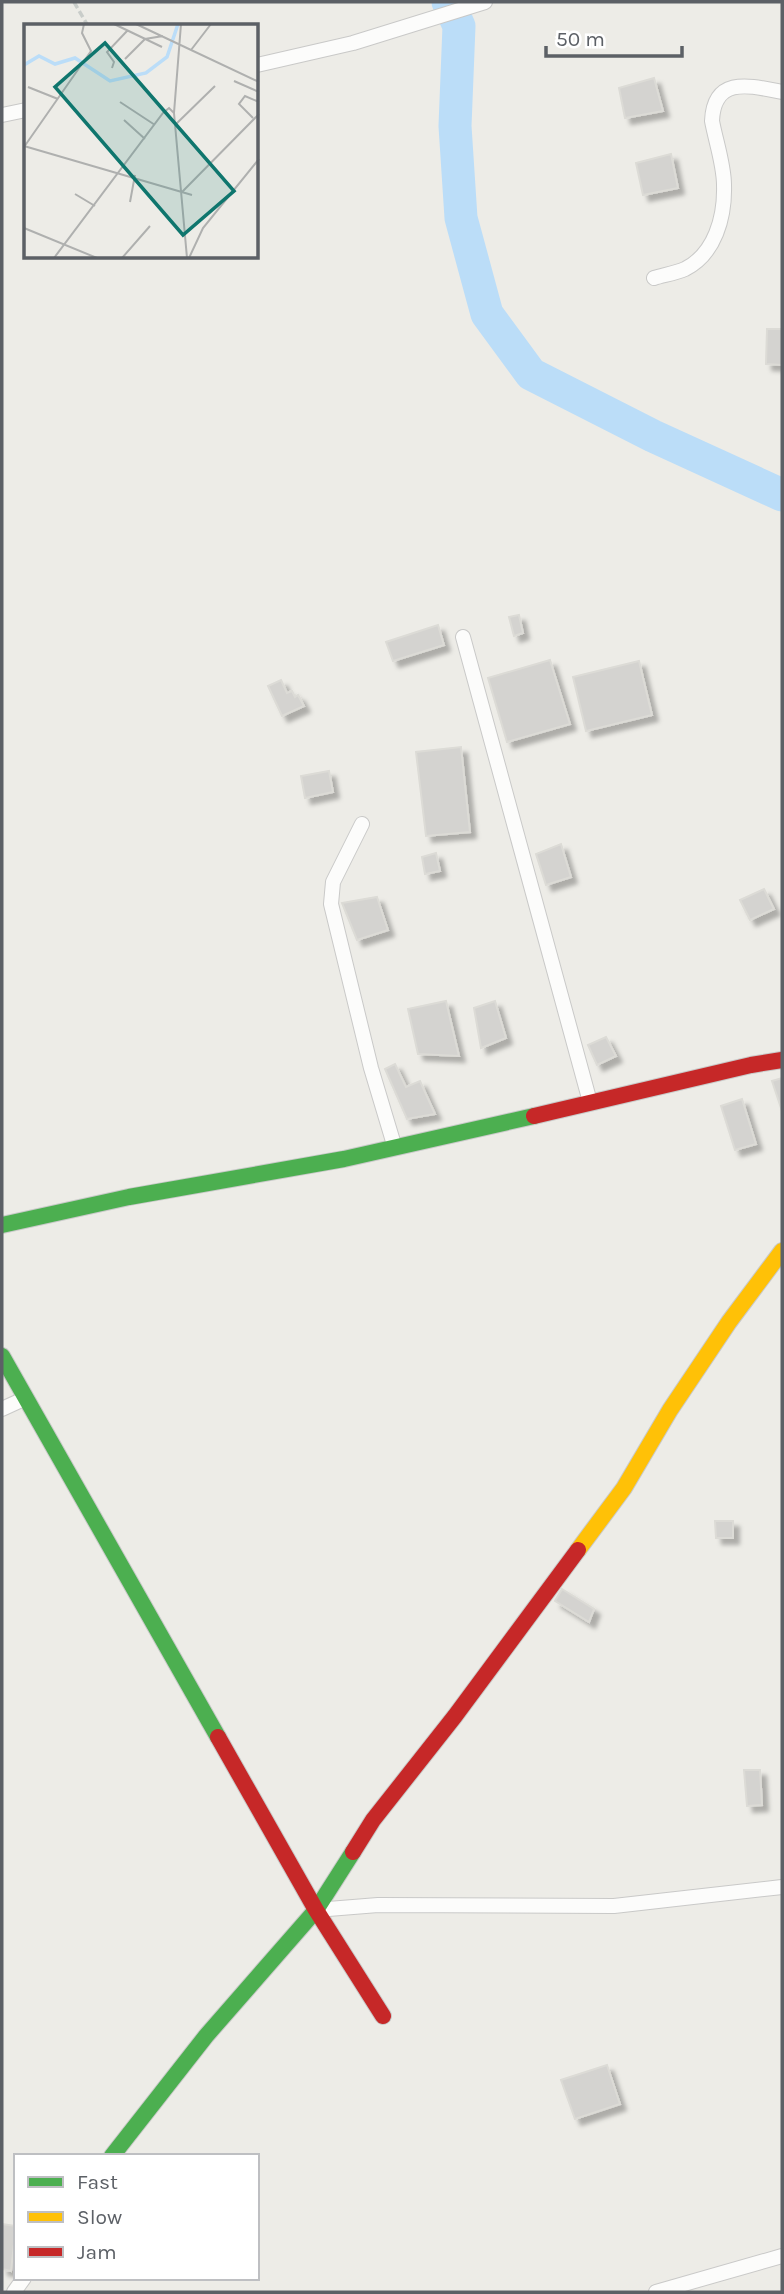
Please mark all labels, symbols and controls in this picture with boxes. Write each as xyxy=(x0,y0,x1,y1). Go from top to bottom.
scale bar xyxy=(546,14,682,58)
inset map xyxy=(24,24,259,259)
text: 50 m xyxy=(556,27,605,51)
legend xyxy=(14,2154,259,2280)
text: Fast xyxy=(77,2170,118,2194)
text: Slow xyxy=(77,2205,122,2229)
text: Jam xyxy=(77,2240,117,2264)

